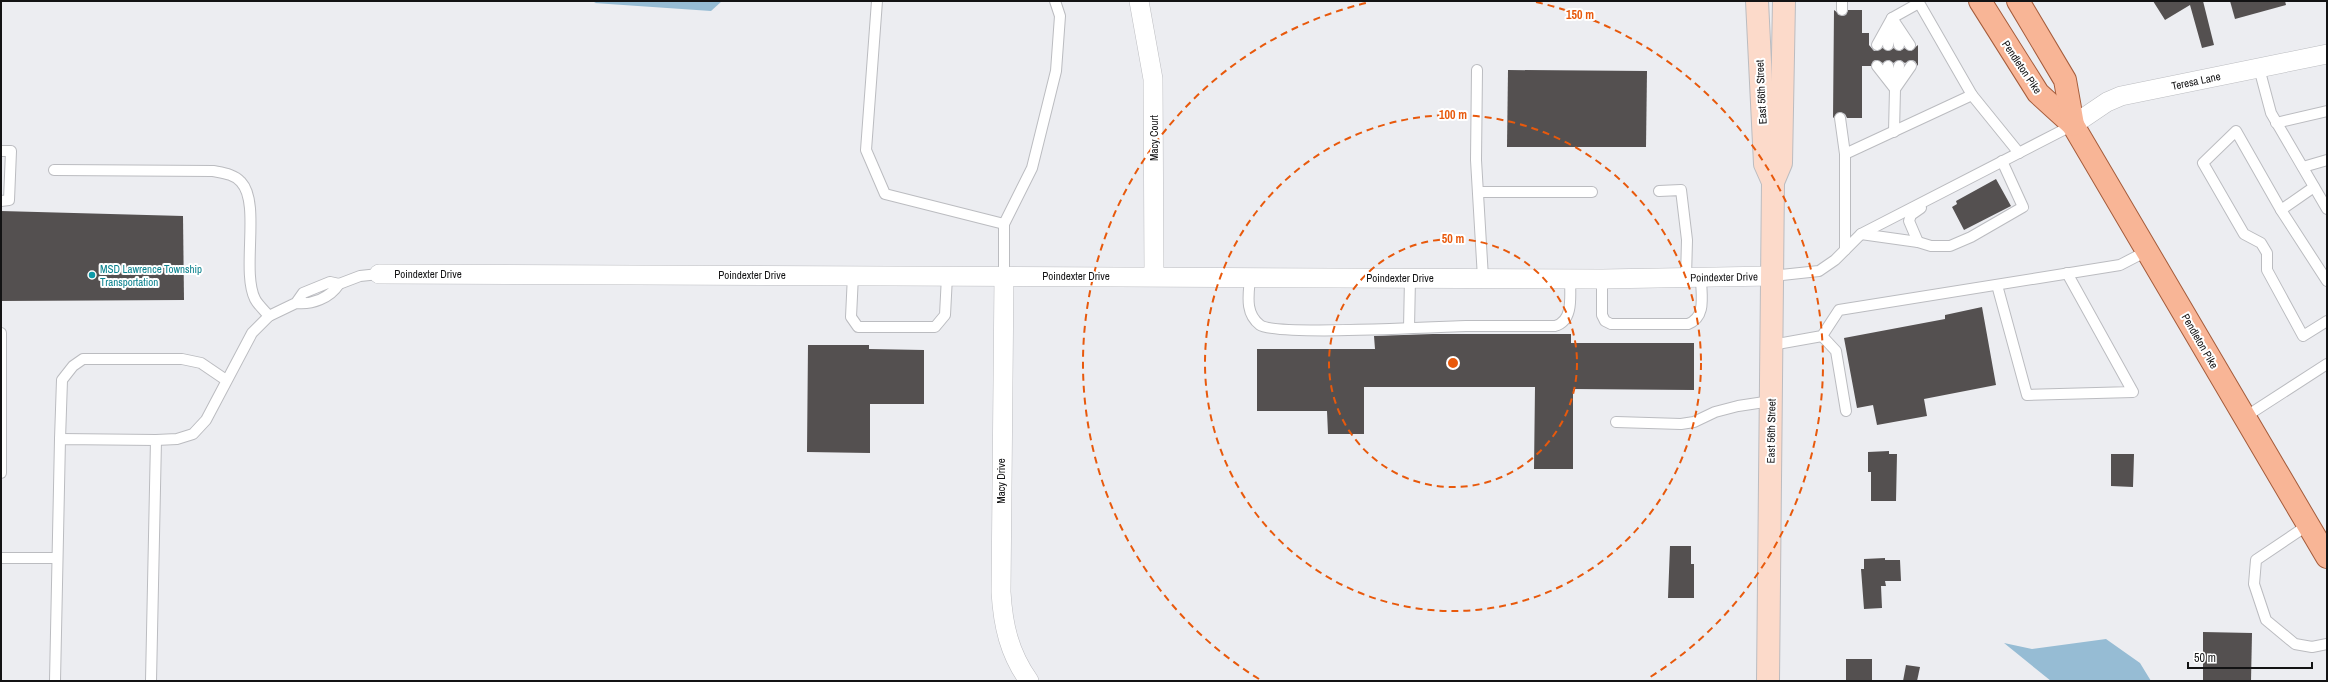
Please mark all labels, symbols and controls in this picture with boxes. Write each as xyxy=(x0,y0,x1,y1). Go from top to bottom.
text: 150 m xyxy=(1566,7,1594,23)
street label: Pendleton Pike xyxy=(1999,38,2045,96)
street label: East 56th Street xyxy=(1752,59,1770,125)
street label: Teresa Lane xyxy=(2170,69,2222,93)
text: 100 m xyxy=(1439,107,1467,123)
street label: Macy Court xyxy=(1147,114,1161,161)
text: 50 m xyxy=(1442,231,1464,247)
place label: MSD Lawrence Township Transportation xyxy=(100,262,202,289)
street label: Poindexter Drive xyxy=(394,267,462,281)
street label: Poindexter Drive xyxy=(718,268,786,282)
street label: Poindexter Drive xyxy=(1042,269,1110,283)
street label: Poindexter Drive xyxy=(1690,269,1758,285)
marker: MSD Lawrence Township Transportation xyxy=(87,270,97,280)
street label: Poindexter Drive xyxy=(1366,271,1434,285)
street label: Pendleton Pike xyxy=(2179,311,2221,371)
centre of rings xyxy=(1446,356,1460,370)
street label: East 56th Street xyxy=(1763,398,1779,463)
street label: Macy Drive xyxy=(994,458,1008,504)
scale bar xyxy=(2188,644,2312,670)
text: 50 m xyxy=(2194,650,2216,666)

